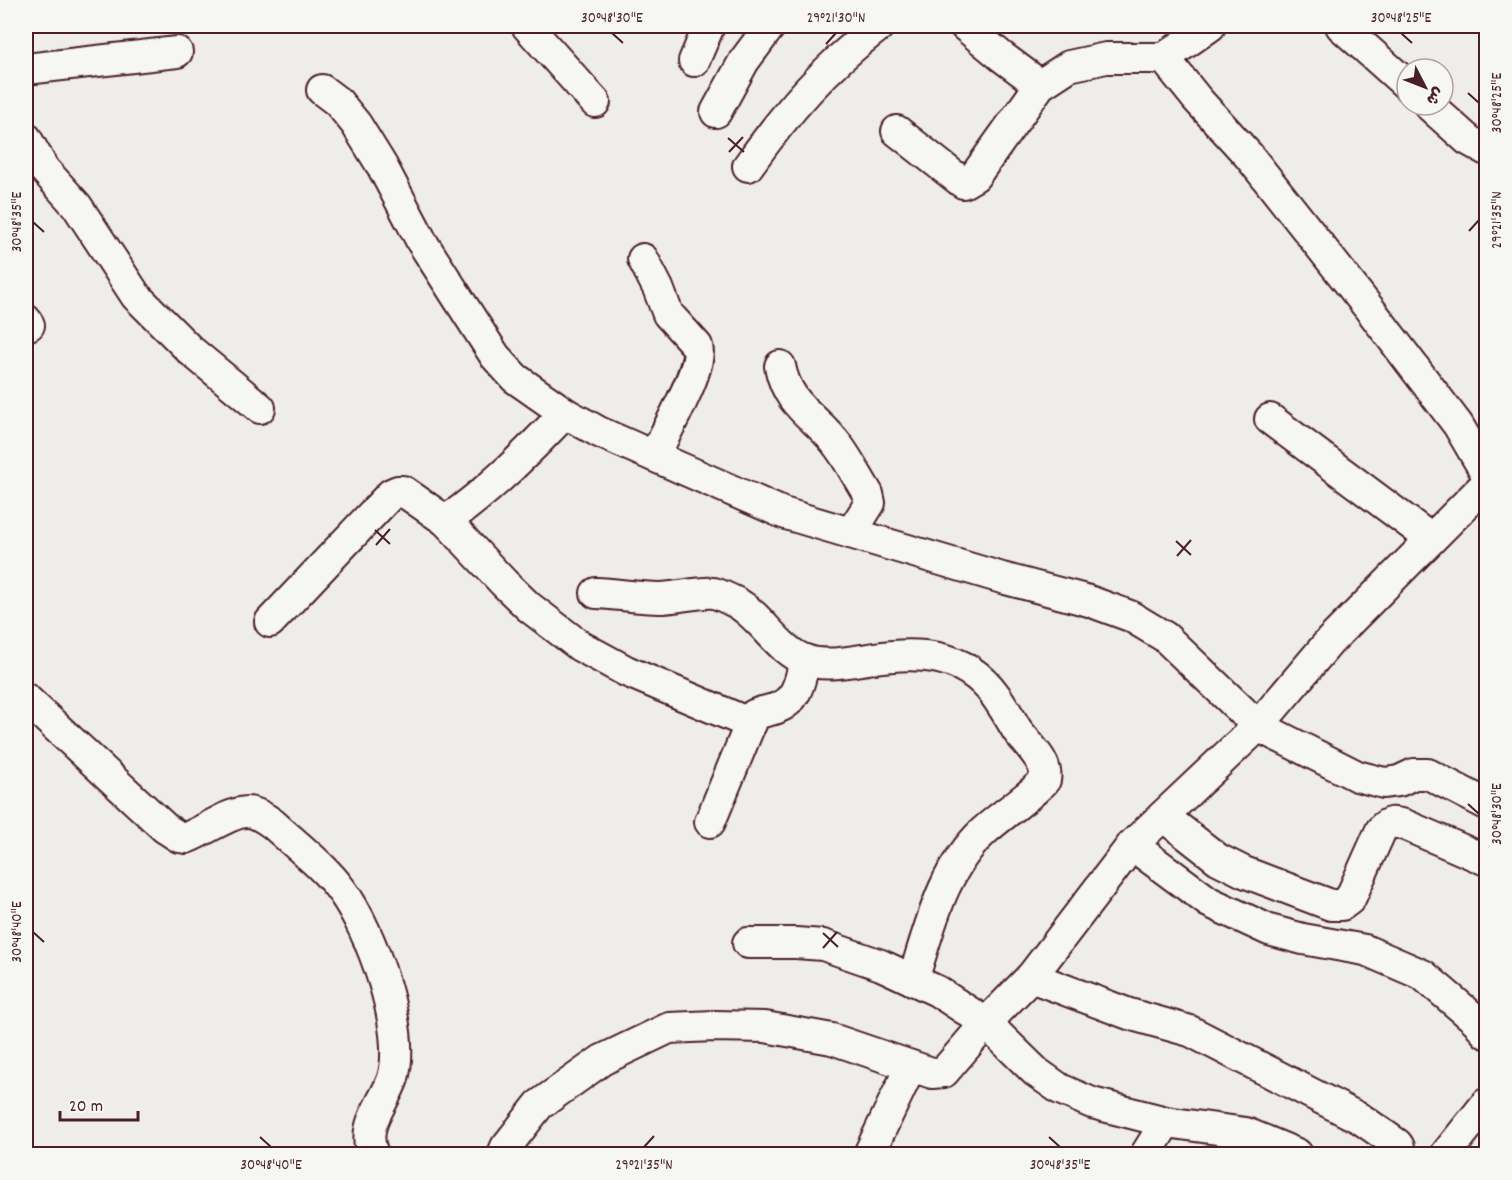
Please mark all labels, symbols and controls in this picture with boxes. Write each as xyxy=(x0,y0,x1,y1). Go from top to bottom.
text: 30°48'30"E xyxy=(581,8,643,30)
text: 29°21'30"N xyxy=(807,8,865,30)
text: 30°48'25"E xyxy=(1371,8,1431,30)
north arrow xyxy=(1395,57,1455,117)
text: 30°48'25"E xyxy=(1487,73,1509,133)
text: ش xyxy=(1420,81,1449,110)
text: 29°21'35"N xyxy=(1487,191,1509,249)
text: 30°48'35"E xyxy=(7,192,29,252)
text: 30°48'30"E xyxy=(1487,783,1509,845)
text: 30°48'40"E xyxy=(7,901,29,963)
scale bar xyxy=(60,1084,138,1122)
text: 20 m xyxy=(69,1095,103,1120)
text: 30°48'40"E xyxy=(240,1155,302,1177)
text: 29°21'35"N xyxy=(615,1155,673,1177)
text: 30°48'35"E xyxy=(1030,1155,1090,1177)

